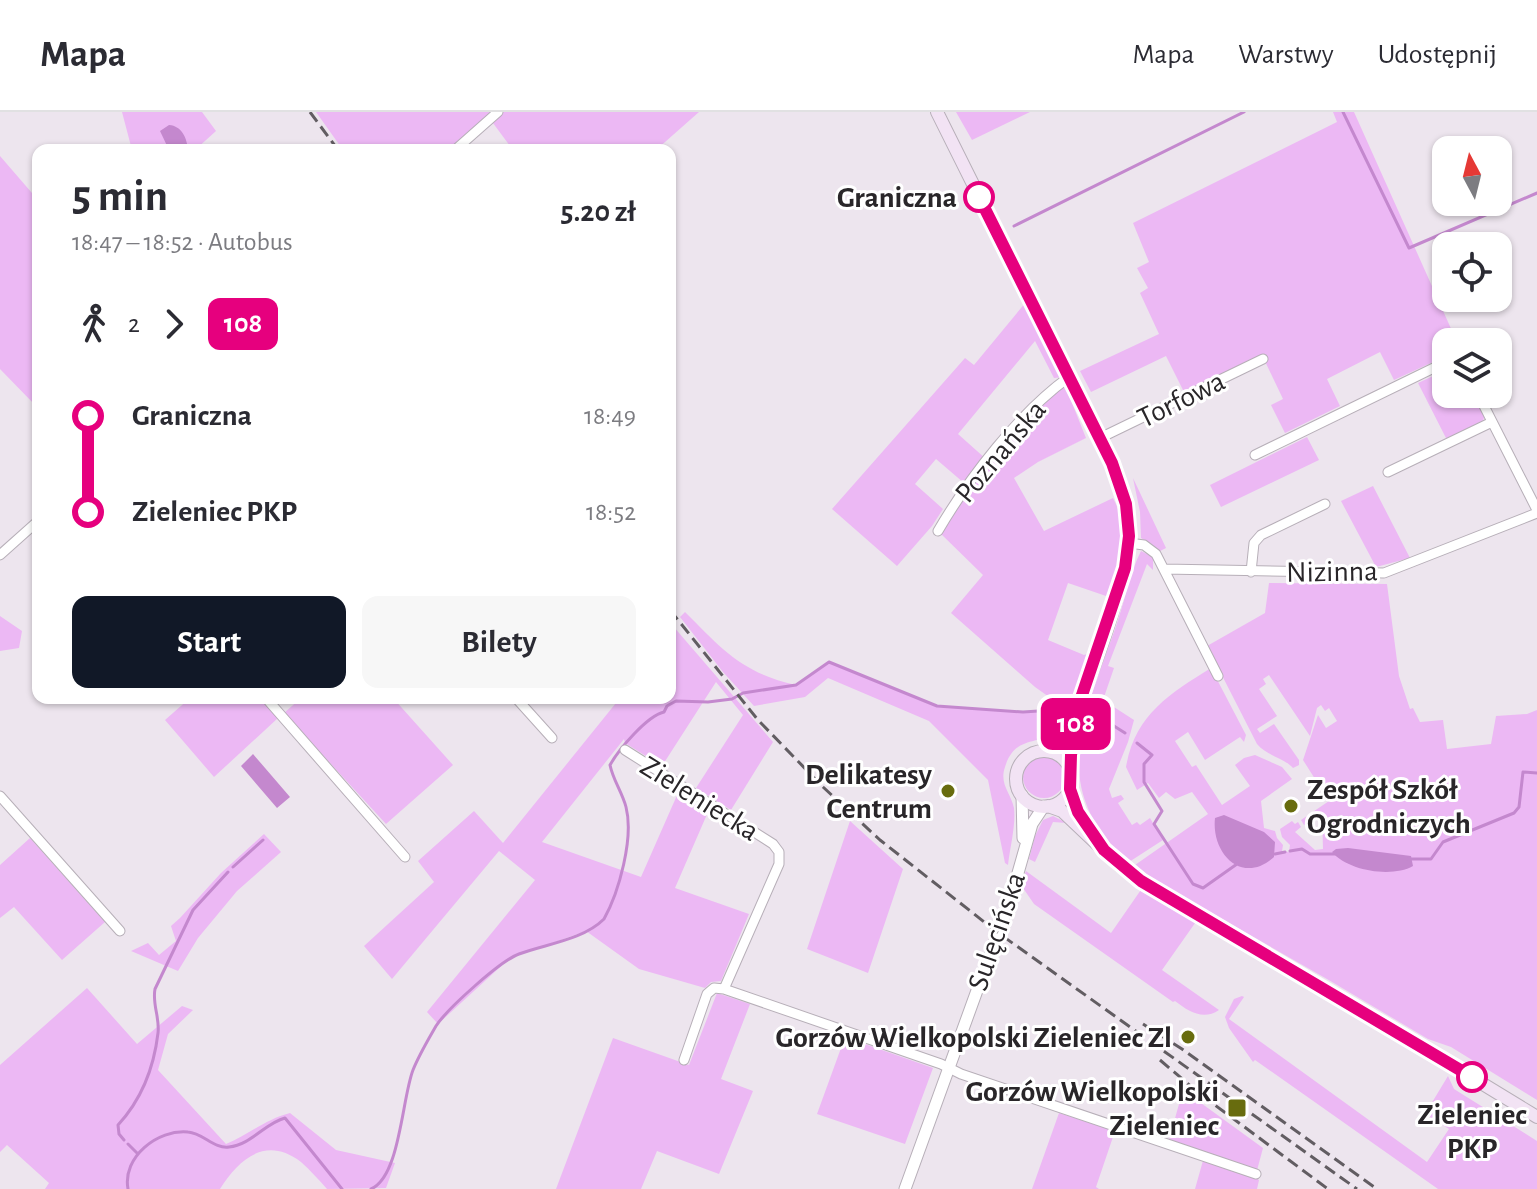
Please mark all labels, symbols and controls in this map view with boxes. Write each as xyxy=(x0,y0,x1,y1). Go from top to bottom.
text: Mapa xyxy=(40,36,126,74)
text: Mapa xyxy=(1132,41,1194,69)
text: Warstwy xyxy=(1238,41,1334,69)
text: Udostępnij xyxy=(1378,41,1497,69)
north arrow xyxy=(1432,136,1512,216)
map controls xyxy=(1432,136,1512,408)
text: 5 min xyxy=(72,175,168,219)
marker: Graniczna xyxy=(964,182,994,212)
place label: Graniczna xyxy=(837,183,957,213)
text: 5.20 zł xyxy=(561,197,636,227)
text: 18:47 – 18:52 · Autobus xyxy=(72,229,293,255)
button: locate xyxy=(1432,232,1512,312)
icon: walk xyxy=(72,302,116,346)
icon: forward xyxy=(152,302,196,346)
text: 108 xyxy=(224,310,262,338)
text: 2 xyxy=(128,311,140,337)
button: layers xyxy=(1432,328,1512,408)
street label: Torfowa xyxy=(1133,366,1230,434)
street label: Poznańska xyxy=(950,395,1052,509)
text: Graniczna xyxy=(132,401,252,431)
text: 18:49 xyxy=(584,403,636,429)
text: Zieleniec PKP xyxy=(132,497,297,527)
text: 18:52 xyxy=(586,499,636,525)
street label: Nizinna xyxy=(1286,556,1378,588)
button: Start xyxy=(72,596,346,688)
button: Bilety xyxy=(362,596,636,688)
line badge: 108 xyxy=(1030,698,1122,750)
text: 108 xyxy=(1057,710,1095,738)
street label: Zieleniecka xyxy=(635,751,764,847)
place label: Delikatesy Centrum xyxy=(805,760,933,824)
place label: Zespół Szkół Ogrodniczych xyxy=(1307,775,1471,839)
marker: Delikatesy Centrum xyxy=(939,782,957,800)
marker: Zespół Szkół Ogrodniczych xyxy=(1282,797,1300,815)
street label: Sulęcińska xyxy=(963,868,1031,994)
place label: Gorzów Wielkopolski Zieleniec Zl xyxy=(775,1023,1172,1053)
marker: Gorzów Wielkopolski Zieleniec Zl xyxy=(1179,1028,1197,1046)
marker: Zieleniec PKP xyxy=(1457,1062,1487,1092)
place label: Gorzów Wielkopolski Zieleniec xyxy=(966,1077,1219,1141)
marker: Gorzów Wielkopolski Zieleniec xyxy=(1226,1097,1248,1119)
place label: Zieleniec PKP xyxy=(1417,1100,1527,1164)

